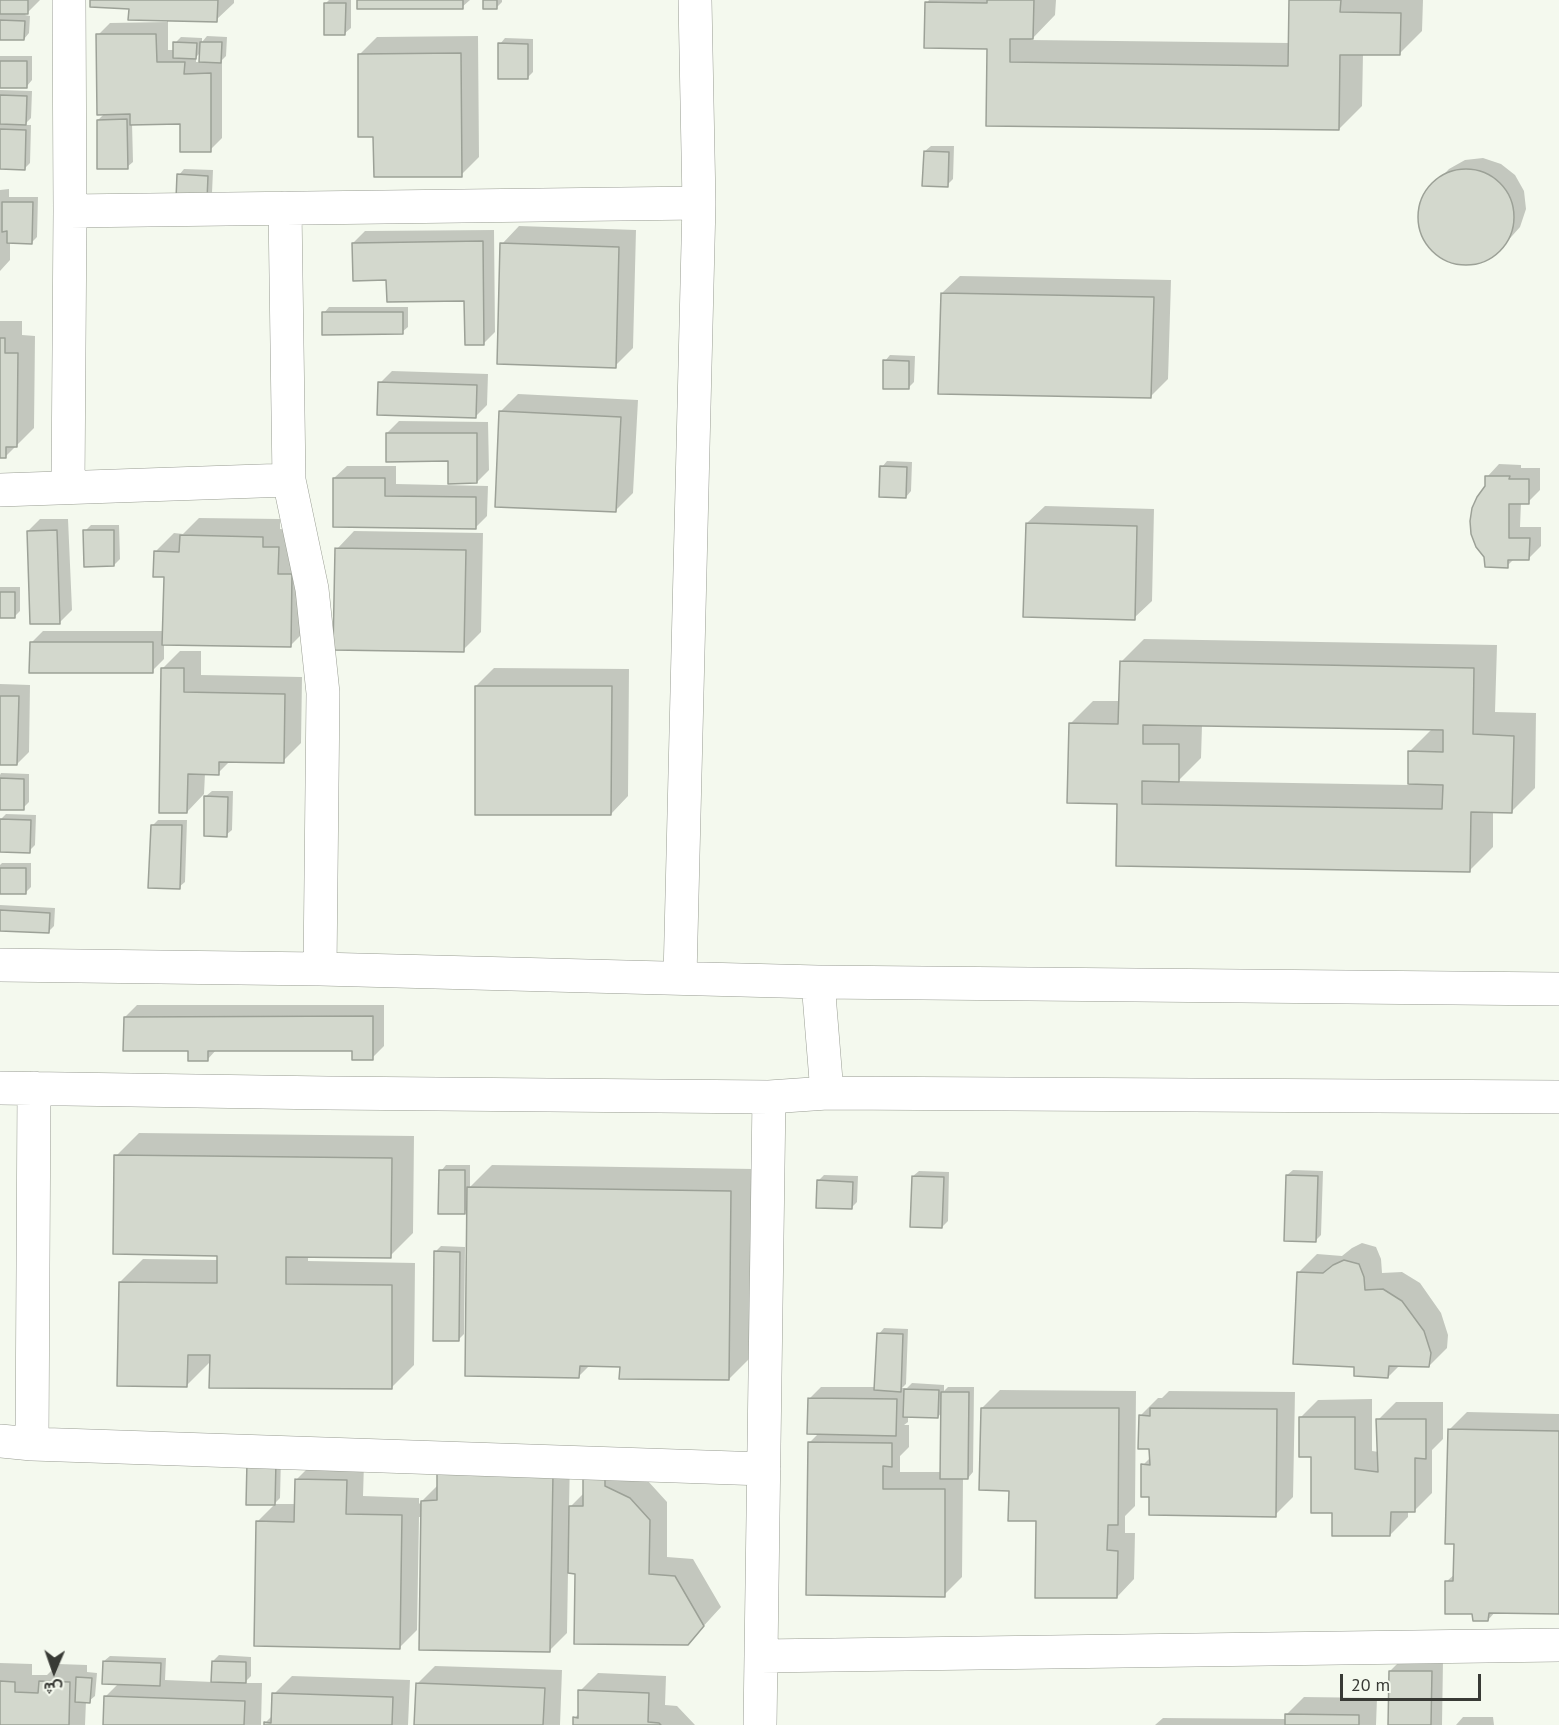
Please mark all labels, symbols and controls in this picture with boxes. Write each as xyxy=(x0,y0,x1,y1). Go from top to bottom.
north arrow xyxy=(24,1641,84,1701)
scale bar xyxy=(1343,1662,1484,1700)
text: 20 m xyxy=(1351,1673,1390,1696)
text: ش xyxy=(43,1679,63,1699)

